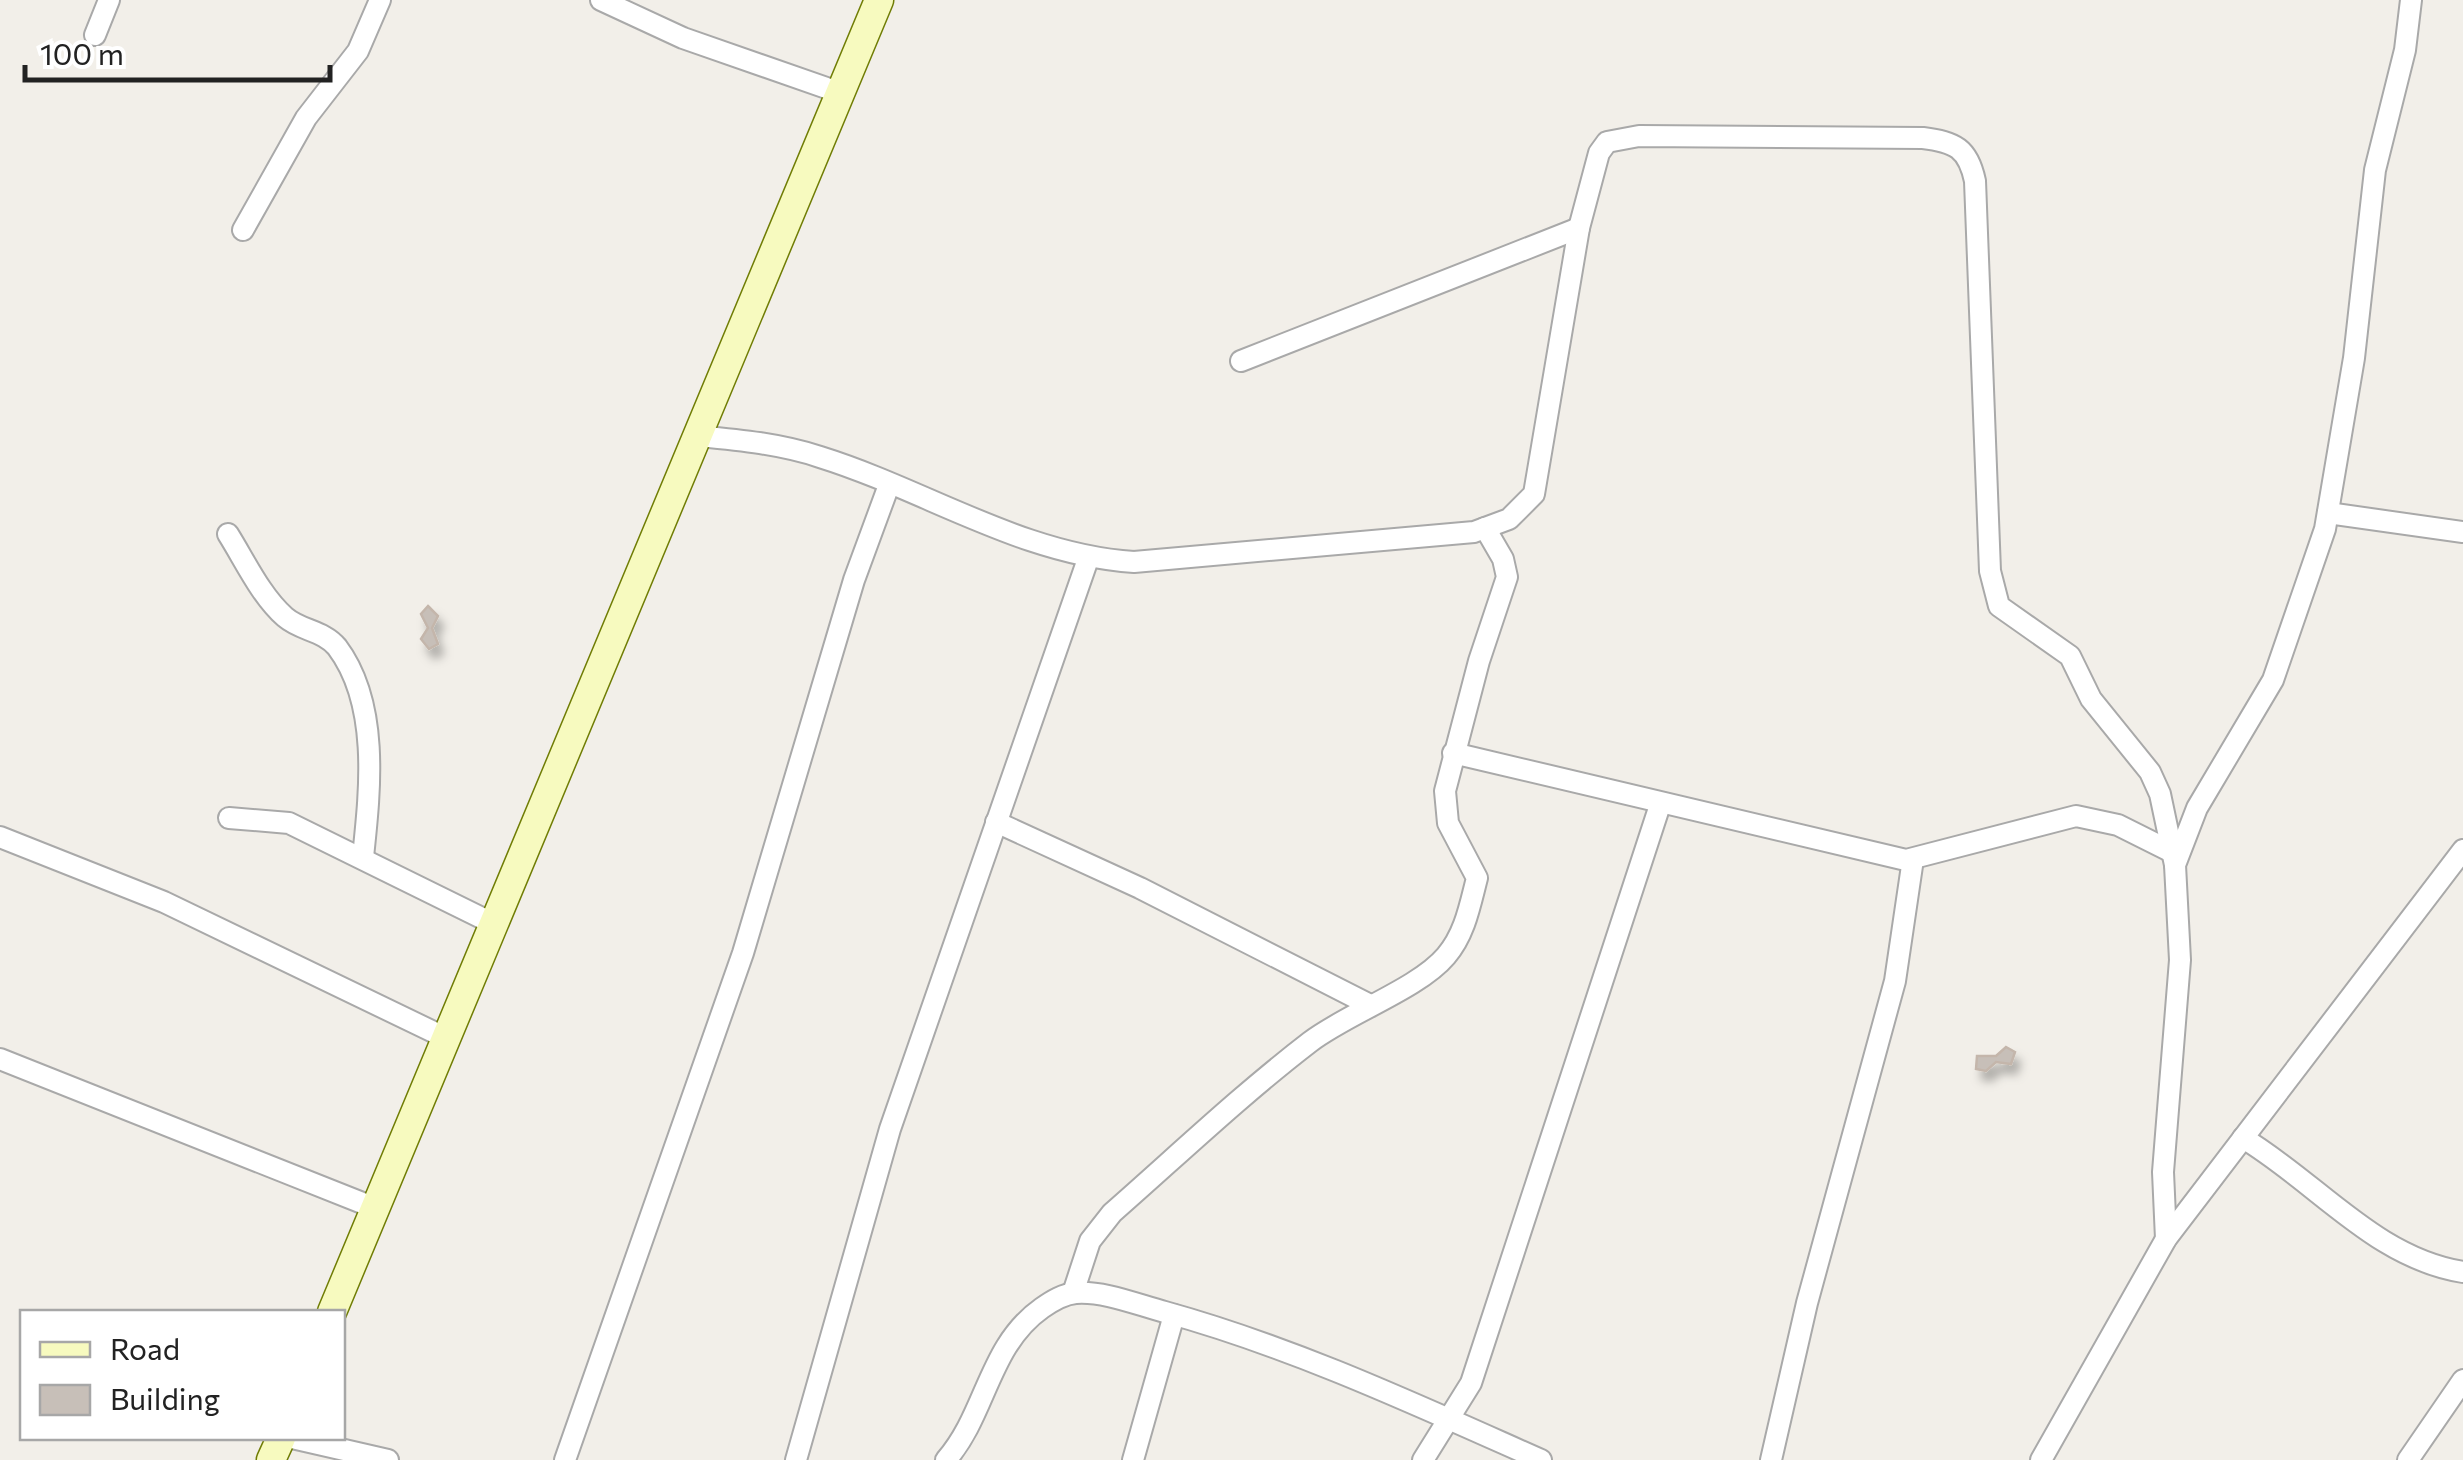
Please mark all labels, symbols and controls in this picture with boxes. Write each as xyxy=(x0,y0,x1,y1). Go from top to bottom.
scale bar xyxy=(25,20,330,82)
text: 100 m xyxy=(40,34,124,71)
legend xyxy=(20,1310,345,1440)
text: Road xyxy=(110,1329,180,1366)
text: Building xyxy=(110,1379,220,1416)

